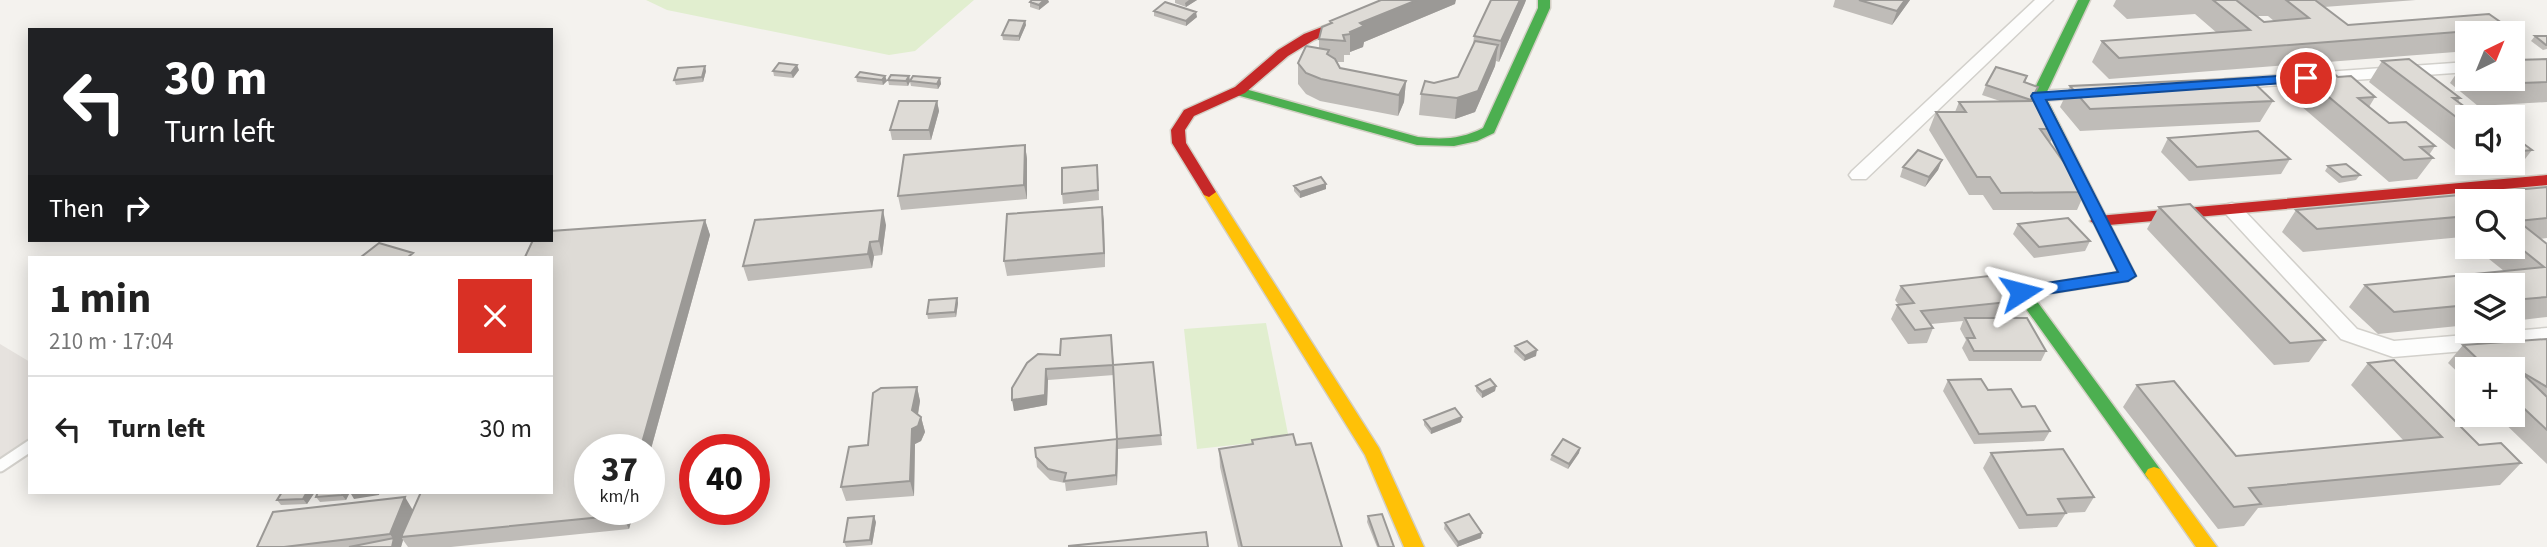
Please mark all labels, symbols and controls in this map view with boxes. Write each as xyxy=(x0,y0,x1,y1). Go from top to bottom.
north arrow xyxy=(2455,21,2525,91)
map controls xyxy=(2455,21,2525,427)
text: 30 m xyxy=(164,44,268,114)
pin xyxy=(2276,48,2336,108)
icon: left xyxy=(49,56,140,147)
icon: arrive xyxy=(2287,59,2325,97)
button: sound xyxy=(2455,105,2525,175)
text: Turn left xyxy=(164,109,275,155)
icon: right xyxy=(118,189,156,227)
button: search xyxy=(2455,189,2525,259)
text: Then xyxy=(49,190,104,227)
position arrow xyxy=(1984,255,2058,329)
text: 1 min xyxy=(49,269,151,329)
button: layers xyxy=(2455,273,2525,343)
button: close xyxy=(458,279,532,353)
text: 210 m · 17:04 xyxy=(49,325,173,358)
button: + xyxy=(2455,357,2525,427)
icon: left xyxy=(49,410,87,448)
text: Turn left xyxy=(108,410,205,447)
text: 30 m xyxy=(479,410,532,447)
speed limit sign: 40 xyxy=(679,434,770,525)
text: 37 xyxy=(601,445,638,495)
text: km/h xyxy=(600,484,639,509)

